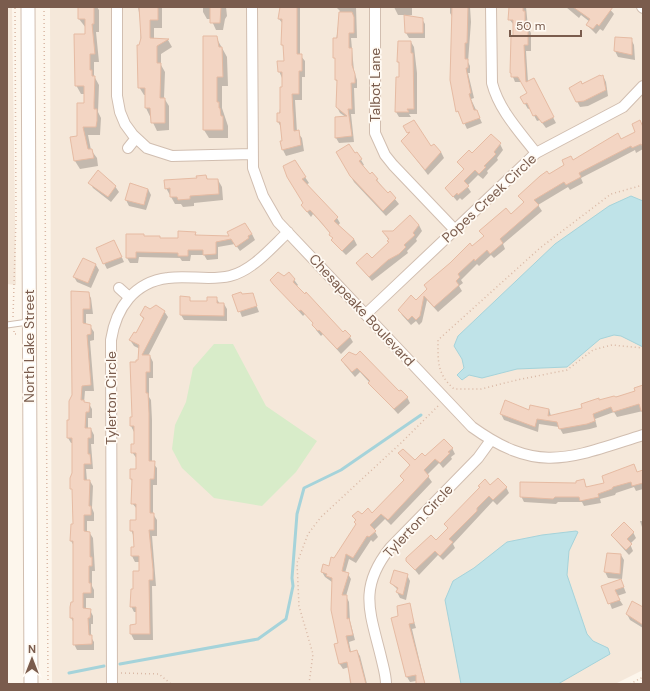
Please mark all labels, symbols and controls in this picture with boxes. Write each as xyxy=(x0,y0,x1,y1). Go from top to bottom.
scale bar xyxy=(510,12,581,38)
text: 50 m xyxy=(516,18,545,34)
street label: Talbot Lane xyxy=(366,48,384,122)
street label: Popes Creek Circle xyxy=(438,150,540,246)
street label: Chesapeake Boulevard xyxy=(305,250,419,370)
street label: North Lake Street xyxy=(20,289,38,403)
street label: Tylerton Circle xyxy=(102,351,120,445)
street label: Tylerton Circle xyxy=(379,480,457,561)
north arrow xyxy=(12,639,52,679)
text: N xyxy=(28,642,36,656)

